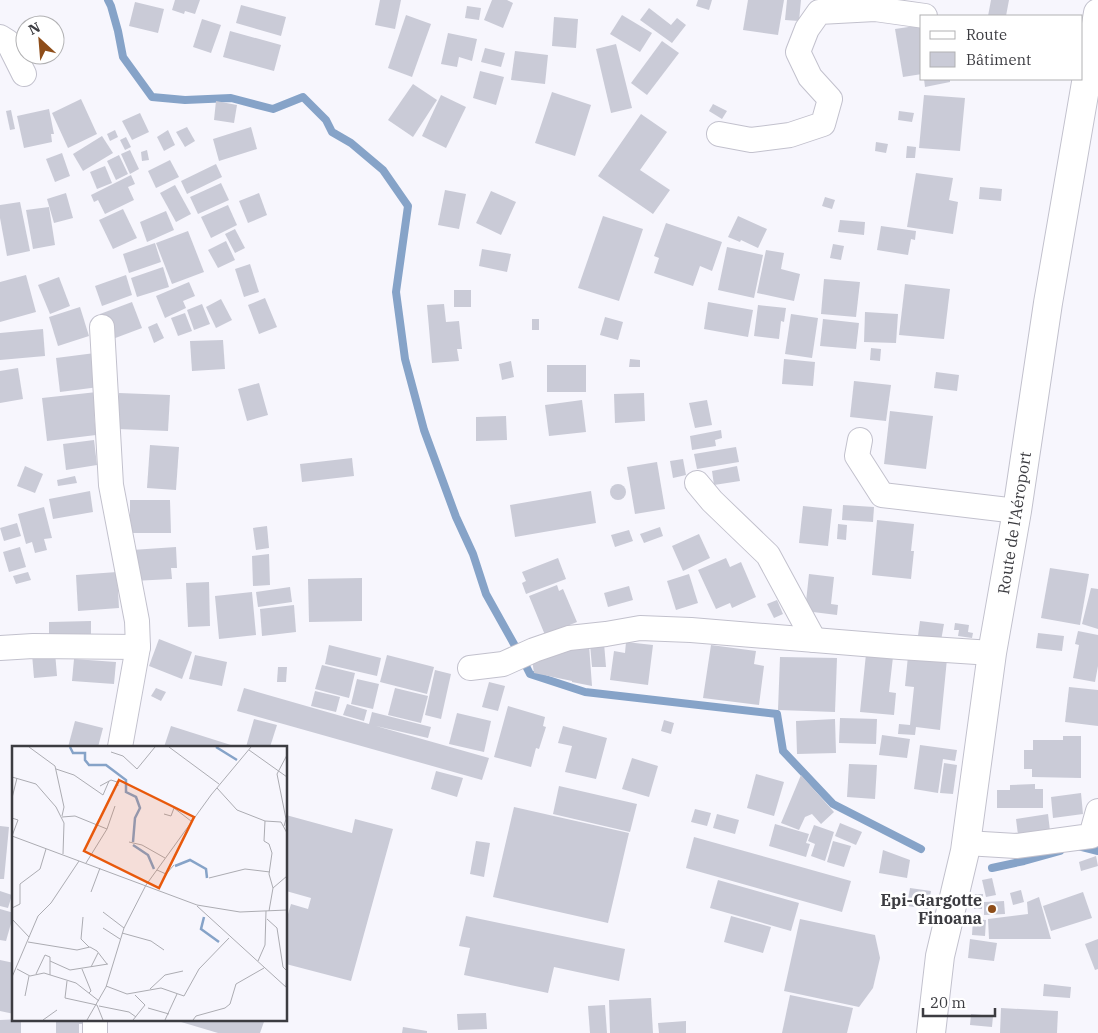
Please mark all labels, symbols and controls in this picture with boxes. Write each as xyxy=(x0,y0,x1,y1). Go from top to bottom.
north arrow xyxy=(15,15,65,65)
legend xyxy=(920,15,1083,80)
text: N xyxy=(25,18,43,39)
text: Route xyxy=(966,25,1007,44)
text: Bâtiment xyxy=(966,50,1031,69)
street label: Route de l'Aéroport xyxy=(993,450,1035,596)
inset map xyxy=(12,746,288,1020)
place label: Epi-Gargotte Finoana xyxy=(881,890,982,928)
marker: Epi-Gargotte Finoana xyxy=(986,903,998,915)
scale bar xyxy=(923,986,996,1018)
text: 20 m xyxy=(930,993,966,1012)

